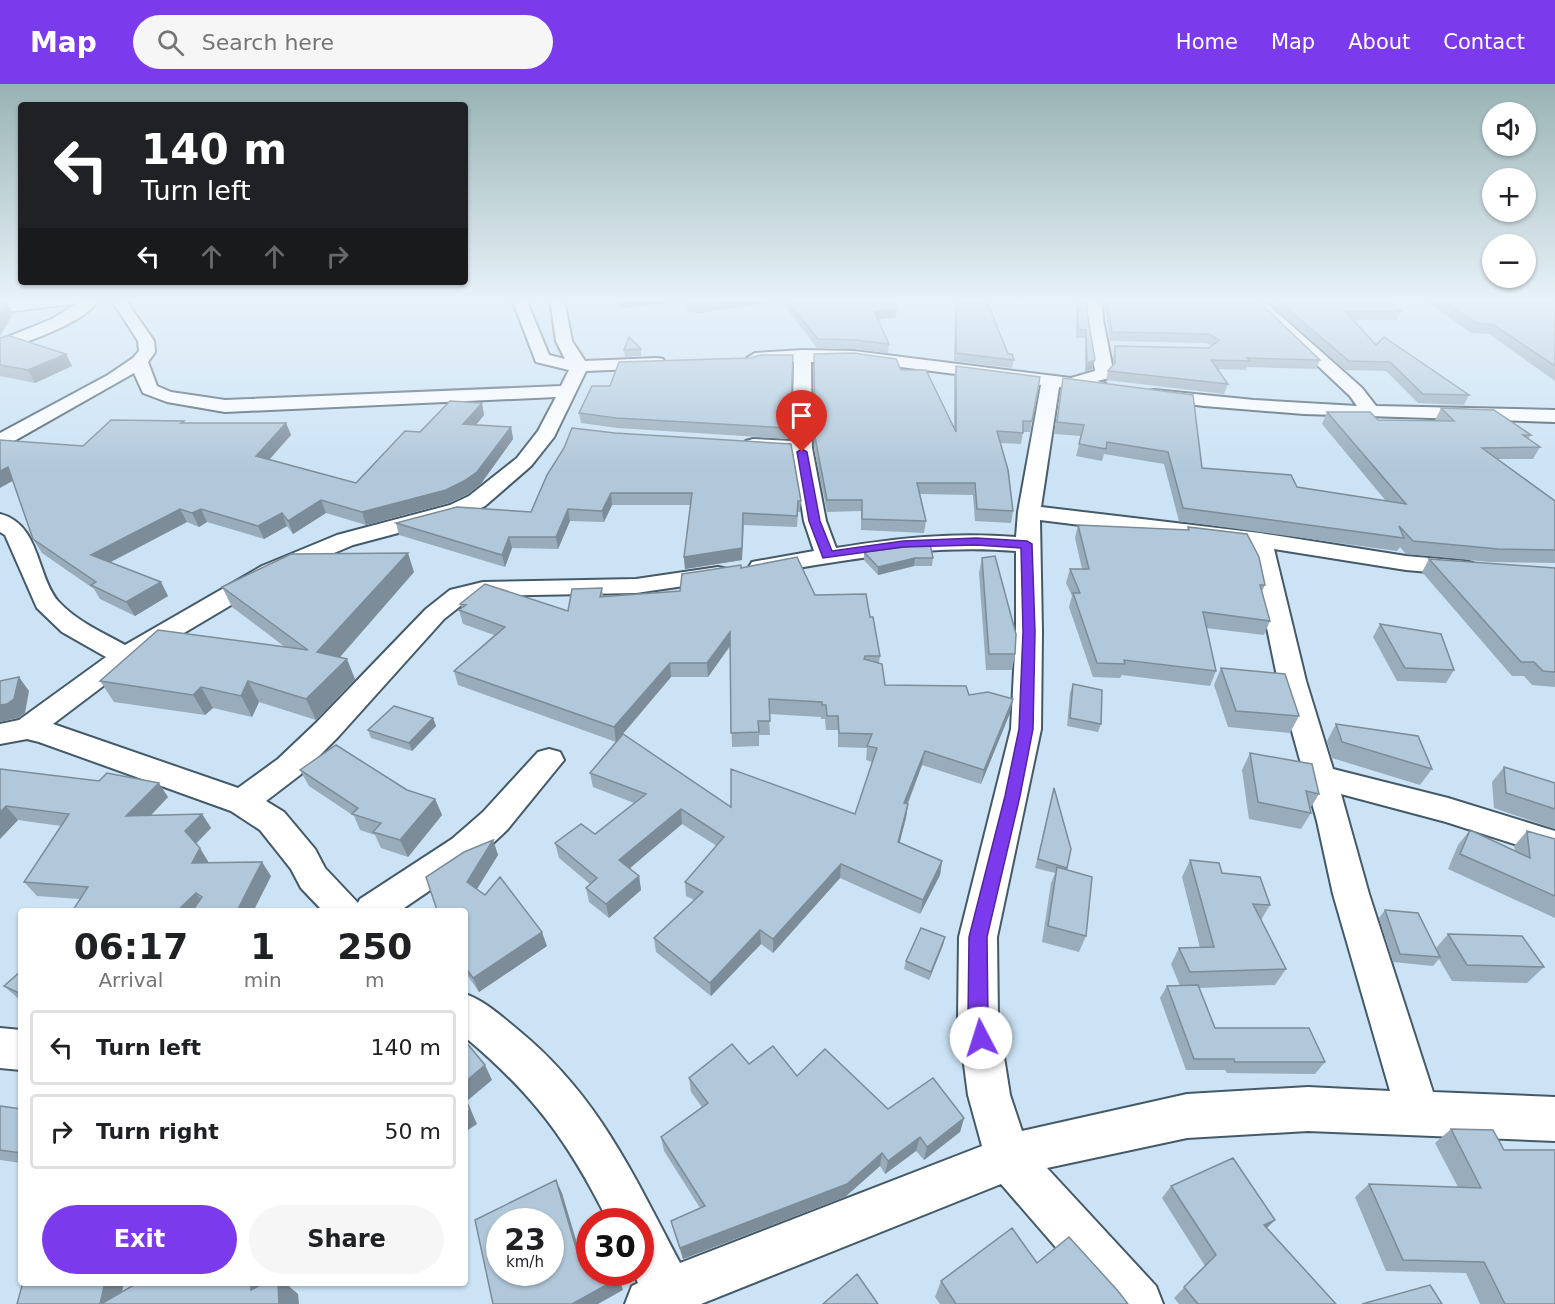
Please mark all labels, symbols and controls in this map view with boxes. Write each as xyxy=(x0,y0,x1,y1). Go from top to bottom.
search box xyxy=(133,15,553,69)
text: Map xyxy=(30,26,97,59)
icon: search xyxy=(154,26,187,59)
text: Search here xyxy=(202,30,334,55)
text: Home xyxy=(1176,30,1238,54)
text: Map xyxy=(1271,30,1315,54)
text: About xyxy=(1348,30,1410,54)
text: Contact xyxy=(1443,30,1525,54)
map controls xyxy=(1482,102,1536,288)
button: sound xyxy=(1482,102,1536,156)
text: 140 m xyxy=(141,125,287,174)
icon: left xyxy=(42,126,120,204)
button: + xyxy=(1482,168,1536,222)
text: Turn left xyxy=(141,175,251,206)
button: − xyxy=(1482,234,1536,288)
icon: left xyxy=(132,240,165,273)
icon: ahead xyxy=(195,240,228,273)
icon: ahead xyxy=(258,240,291,273)
icon: right xyxy=(321,240,354,273)
pin xyxy=(776,390,827,452)
icon: arrive xyxy=(785,399,818,432)
text: 06:17 xyxy=(74,926,188,967)
text: 1 xyxy=(250,926,275,967)
text: 250 xyxy=(337,926,412,967)
text: Arrival xyxy=(98,968,163,992)
text: min xyxy=(244,968,282,992)
text: m xyxy=(365,968,385,992)
position arrow xyxy=(949,1006,1013,1070)
icon: left xyxy=(45,1031,78,1064)
text: Turn left xyxy=(96,1035,201,1060)
text: 140 m xyxy=(371,1035,441,1060)
icon: right xyxy=(45,1115,78,1148)
text: Turn right xyxy=(96,1119,219,1144)
text: 50 m xyxy=(385,1119,441,1144)
button: Exit xyxy=(42,1205,237,1274)
button: Share xyxy=(249,1205,444,1274)
speed limit sign: 30 xyxy=(576,1208,654,1286)
text: 23 xyxy=(504,1222,546,1257)
text: km/h xyxy=(506,1253,544,1271)

